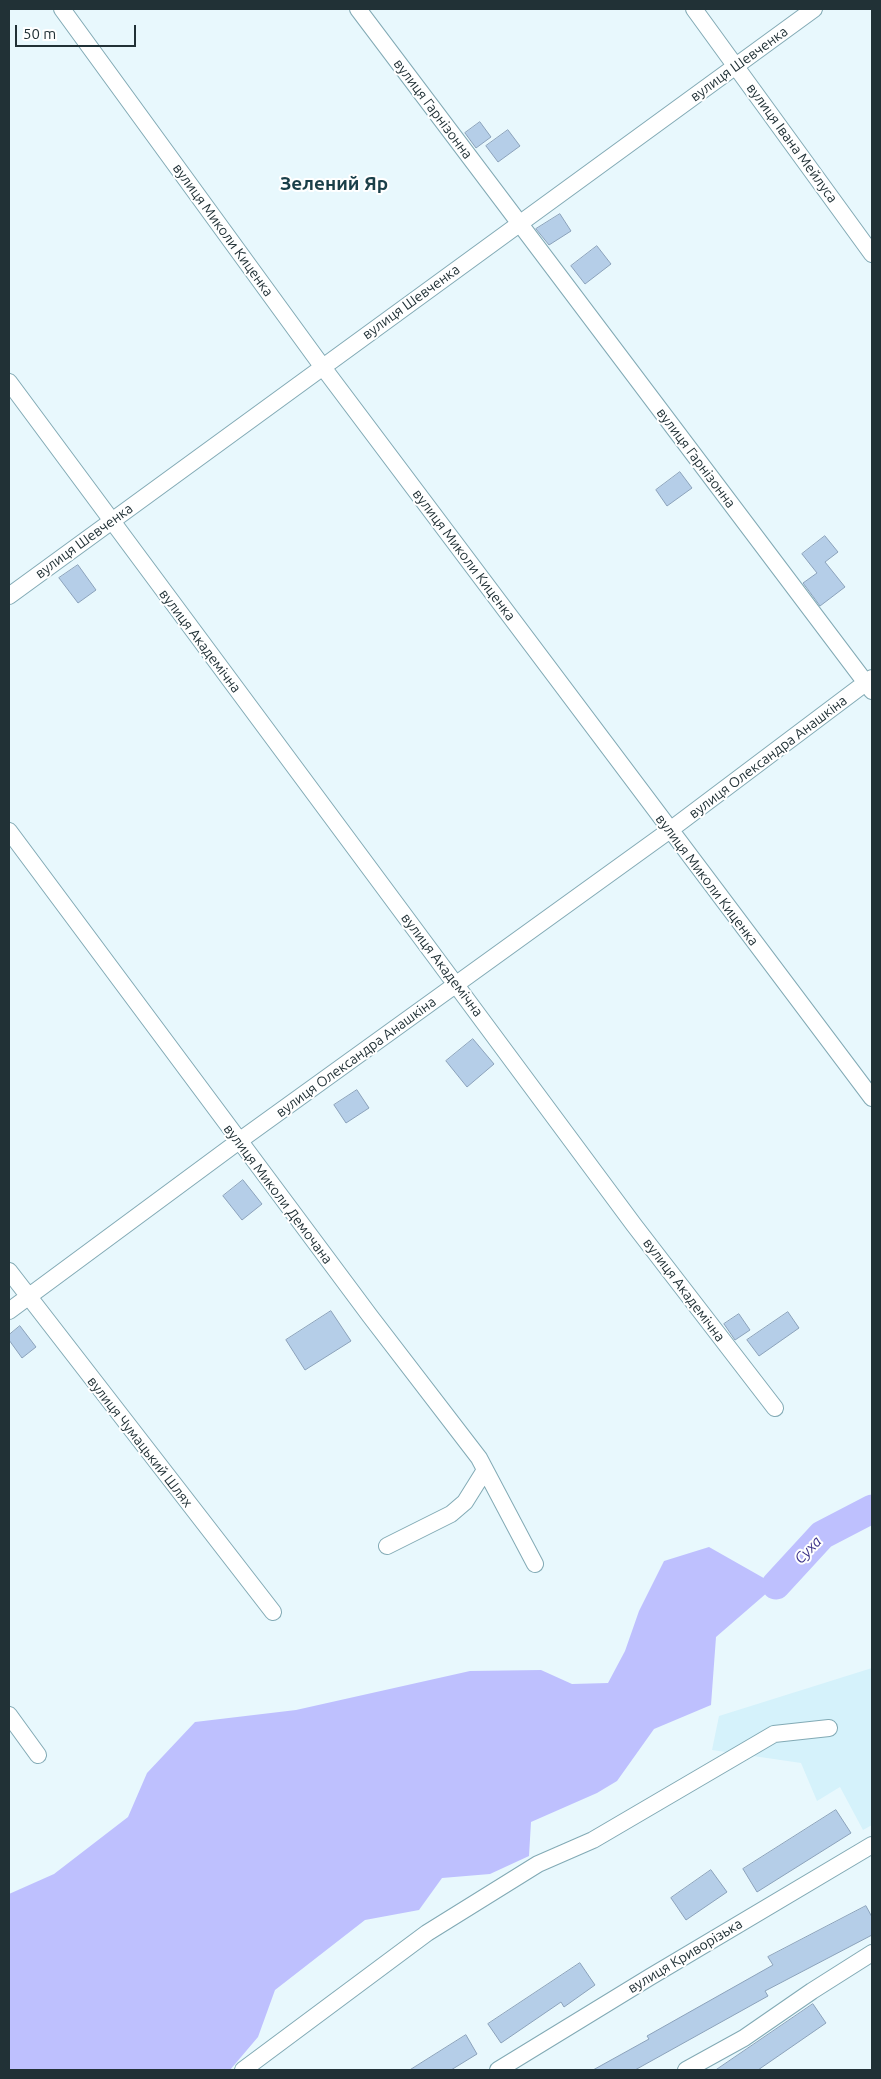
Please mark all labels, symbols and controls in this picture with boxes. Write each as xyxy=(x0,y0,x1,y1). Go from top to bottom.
scale bar xyxy=(18,15,139,47)
street label: вулиця Шевченка xyxy=(687,23,791,105)
text: 50 m xyxy=(23,25,56,42)
street label: вулиця Гарнізонна xyxy=(390,56,476,162)
street label: вулиця Івана Мейлуса xyxy=(743,80,841,206)
street label: вулиця Миколи Киценка xyxy=(169,160,277,300)
district label: Зелений Яр xyxy=(280,173,388,195)
street label: вулиця Шевченка xyxy=(359,261,463,343)
street label: вулиця Гарнізонна xyxy=(653,405,739,511)
street label: вулиця Миколи Киценка xyxy=(409,486,519,624)
street label: вулиця Шевченка xyxy=(32,500,136,582)
street label: вулиця Академічна xyxy=(156,586,244,696)
street label: вулиця Олександра Анашкіна xyxy=(686,692,850,822)
street label: вулиця Миколи Киценка xyxy=(652,811,762,949)
street label: вулиця Академічна xyxy=(398,910,486,1020)
street label: вулиця Олександра Анашкіна xyxy=(273,993,439,1121)
street label: вулиця Миколи Демочана xyxy=(220,1121,336,1267)
street label: вулиця Академічна xyxy=(640,1235,728,1345)
street label: вулиця Чумацький Шлях xyxy=(84,1373,196,1511)
water label: Суха xyxy=(791,1532,825,1568)
street label: вулиця Криворізька xyxy=(625,1915,745,1997)

